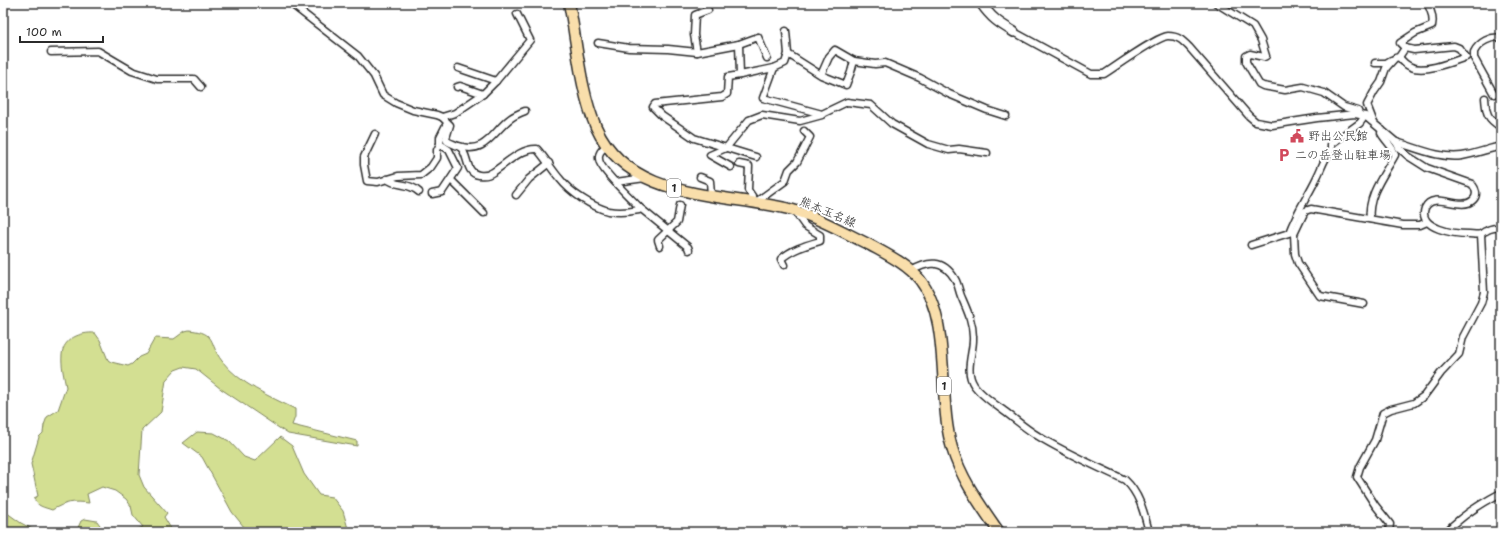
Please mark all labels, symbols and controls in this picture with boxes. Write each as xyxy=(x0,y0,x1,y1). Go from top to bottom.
scale bar xyxy=(20,18,103,44)
text: 100 m xyxy=(26,24,62,40)
public building icon: 野出公民館 xyxy=(1289,128,1305,144)
place label: 野出公民館 xyxy=(1308,128,1368,144)
parking icon: 二の岳登山駐車場 xyxy=(1276,147,1292,163)
place label: 二の岳登山駐車場 xyxy=(1295,147,1391,163)
road number: 1 xyxy=(667,179,681,197)
street label: 熊本玉名線 xyxy=(797,193,859,231)
road number: 1 xyxy=(937,377,951,395)

